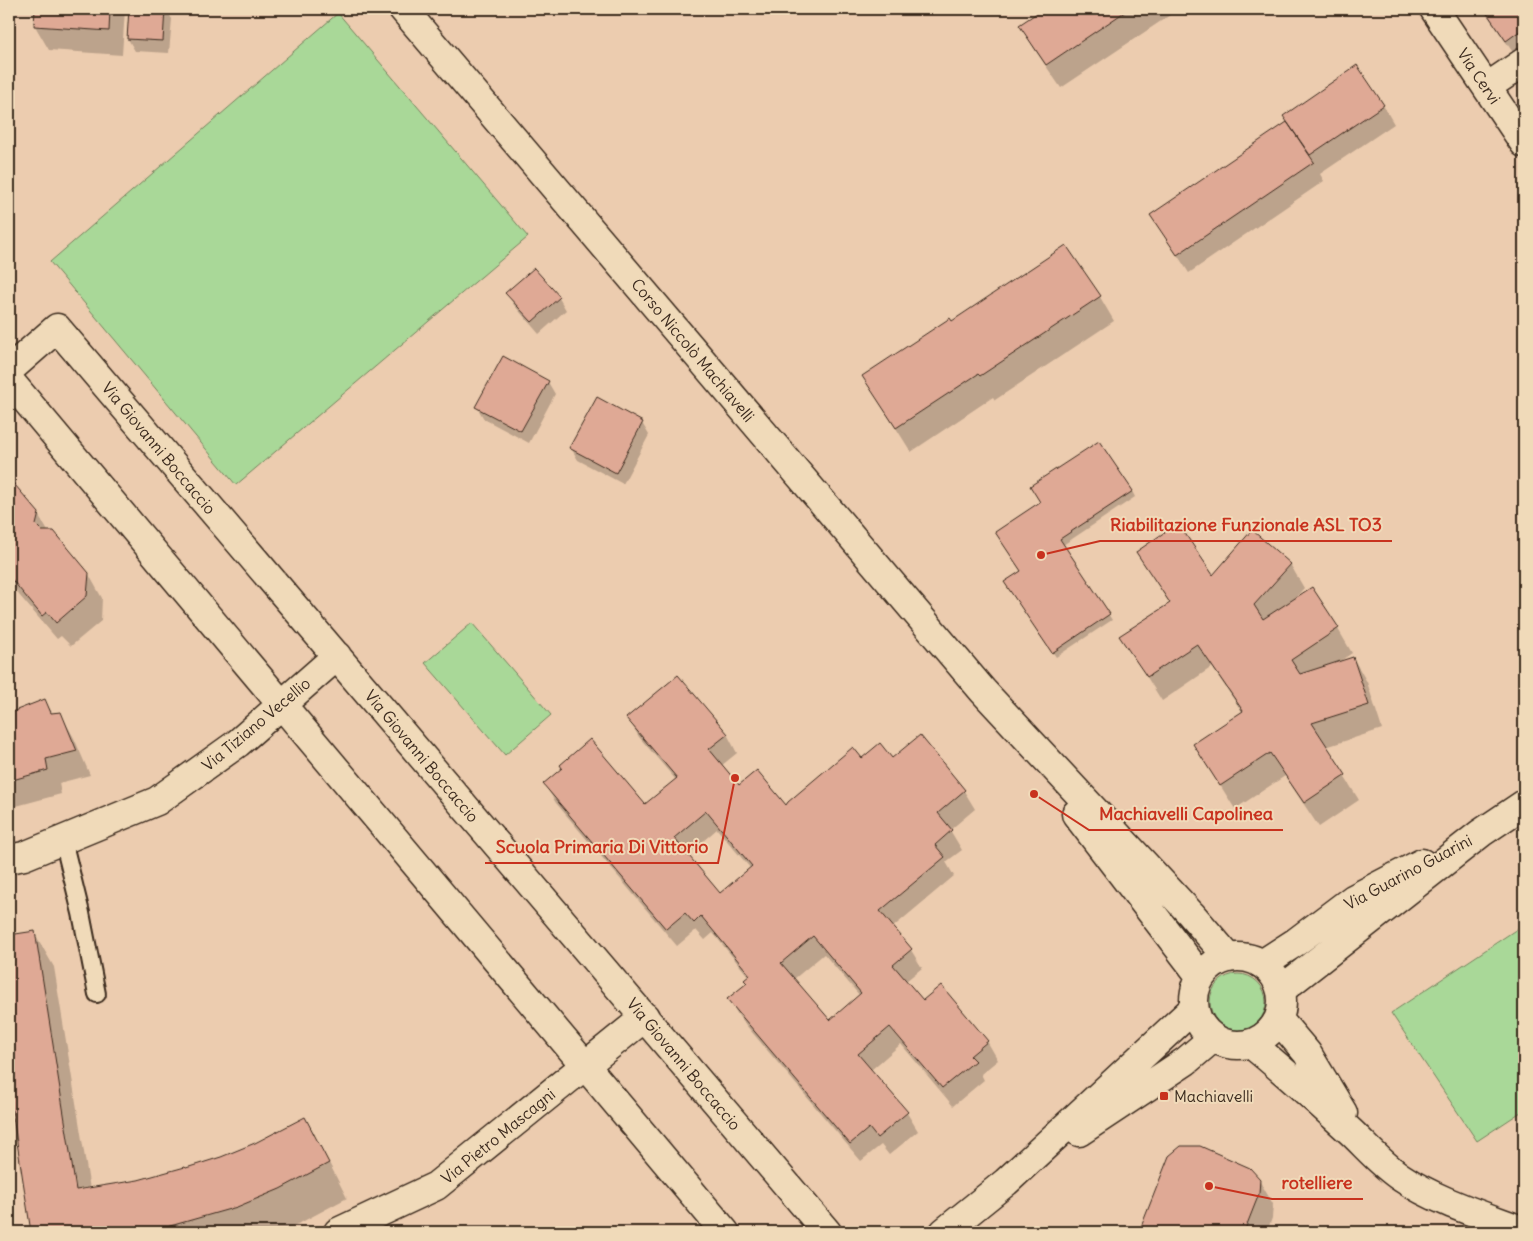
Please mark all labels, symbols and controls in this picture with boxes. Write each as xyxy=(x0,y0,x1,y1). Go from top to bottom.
street label: Via Cervi xyxy=(1453,44,1505,108)
street label: Corso Niccolò Machiavelli xyxy=(627,274,759,426)
street label: Via Giovanni Boccaccio xyxy=(98,378,220,518)
callout: Riabilitazione Funzionale ASL TO3 xyxy=(1100,508,1392,541)
text: Riabilitazione Funzionale ASL TO3 xyxy=(1110,513,1382,536)
street label: Via Tiziano Vecellio xyxy=(198,673,314,775)
street label: Via Giovanni Boccaccio xyxy=(361,686,483,826)
callout: Machiavelli Capolinea xyxy=(1089,797,1283,830)
text: Machiavelli Capolinea xyxy=(1099,802,1273,825)
callout: Scuola Primaria Di Vittorio xyxy=(485,830,718,863)
street label: Via Guarino Guarini xyxy=(1341,830,1475,914)
text: Scuola Primaria Di Vittorio xyxy=(496,835,708,858)
street label: Via Giovanni Boccaccio xyxy=(623,994,745,1134)
street label: Via Pietro Mascagni xyxy=(437,1084,559,1188)
place label: Machiavelli xyxy=(1174,1086,1253,1106)
marker: Machiavelli xyxy=(1158,1090,1170,1102)
callout: rotelliere xyxy=(1272,1166,1363,1199)
text: rotelliere xyxy=(1281,1171,1353,1194)

